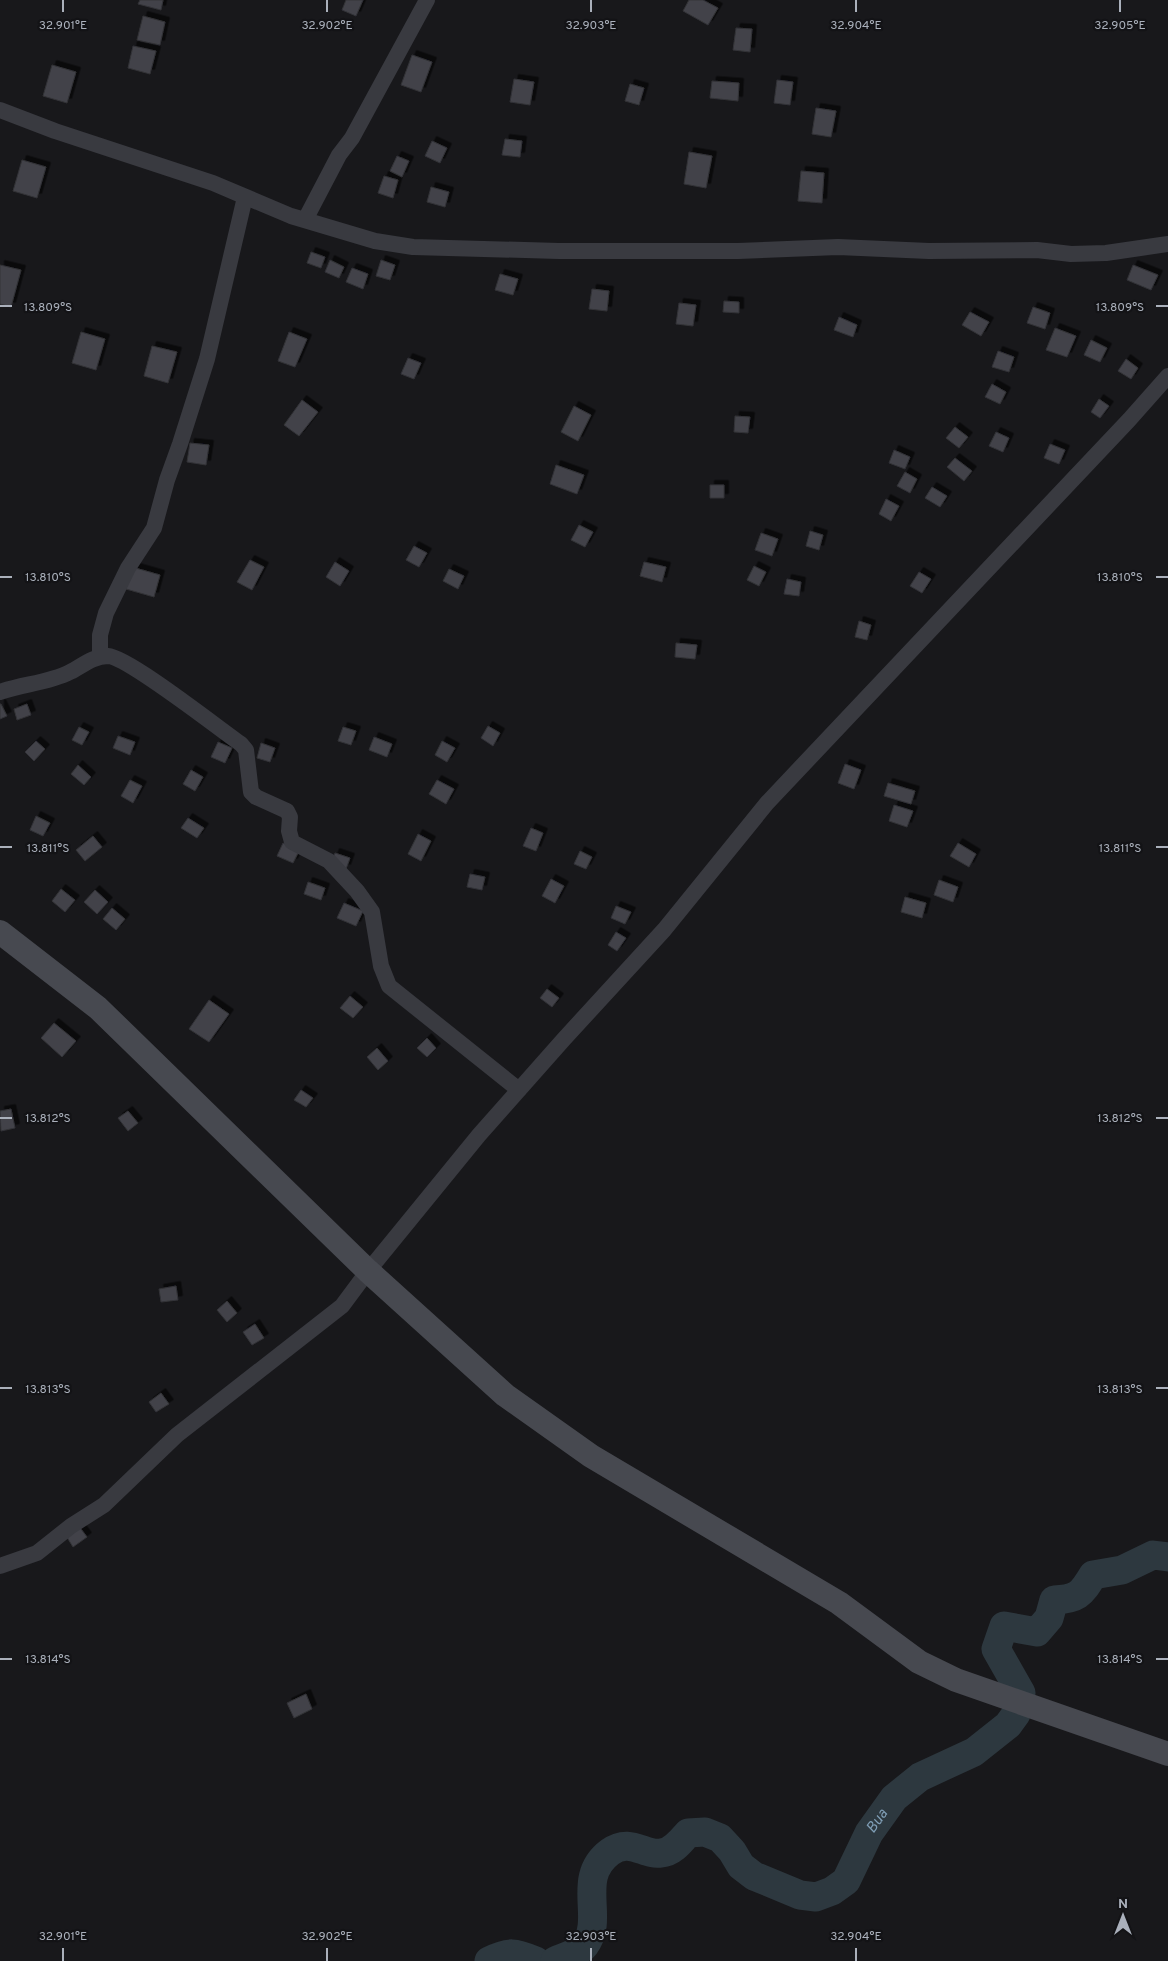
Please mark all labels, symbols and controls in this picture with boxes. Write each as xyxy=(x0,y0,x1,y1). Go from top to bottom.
text: 32.901°E xyxy=(39,18,87,34)
text: 32.902°E xyxy=(301,18,353,34)
text: 32.903°E xyxy=(565,18,617,34)
text: 32.904°E xyxy=(830,18,882,34)
text: 32.905°E xyxy=(1094,18,1146,34)
text: 13.809°S xyxy=(24,300,72,316)
text: 13.809°S xyxy=(1096,300,1144,316)
text: 13.810°S xyxy=(25,570,71,586)
text: 13.810°S xyxy=(1097,570,1143,586)
text: 13.811°S xyxy=(27,841,69,857)
text: 13.811°S xyxy=(1099,841,1141,857)
text: 13.812°S xyxy=(25,1111,71,1127)
text: 13.812°S xyxy=(1097,1111,1143,1127)
text: 13.813°S xyxy=(25,1382,71,1398)
text: 13.813°S xyxy=(1097,1382,1143,1398)
text: 13.814°S xyxy=(25,1652,71,1668)
text: 13.814°S xyxy=(1097,1652,1143,1668)
water label: Bua xyxy=(862,1805,893,1837)
north arrow xyxy=(1098,1891,1148,1941)
text: N xyxy=(1118,1896,1128,1913)
text: 32.901°E xyxy=(39,1929,87,1945)
text: 32.902°E xyxy=(301,1929,353,1945)
text: 32.903°E xyxy=(565,1929,617,1945)
text: 32.904°E xyxy=(830,1929,882,1945)

